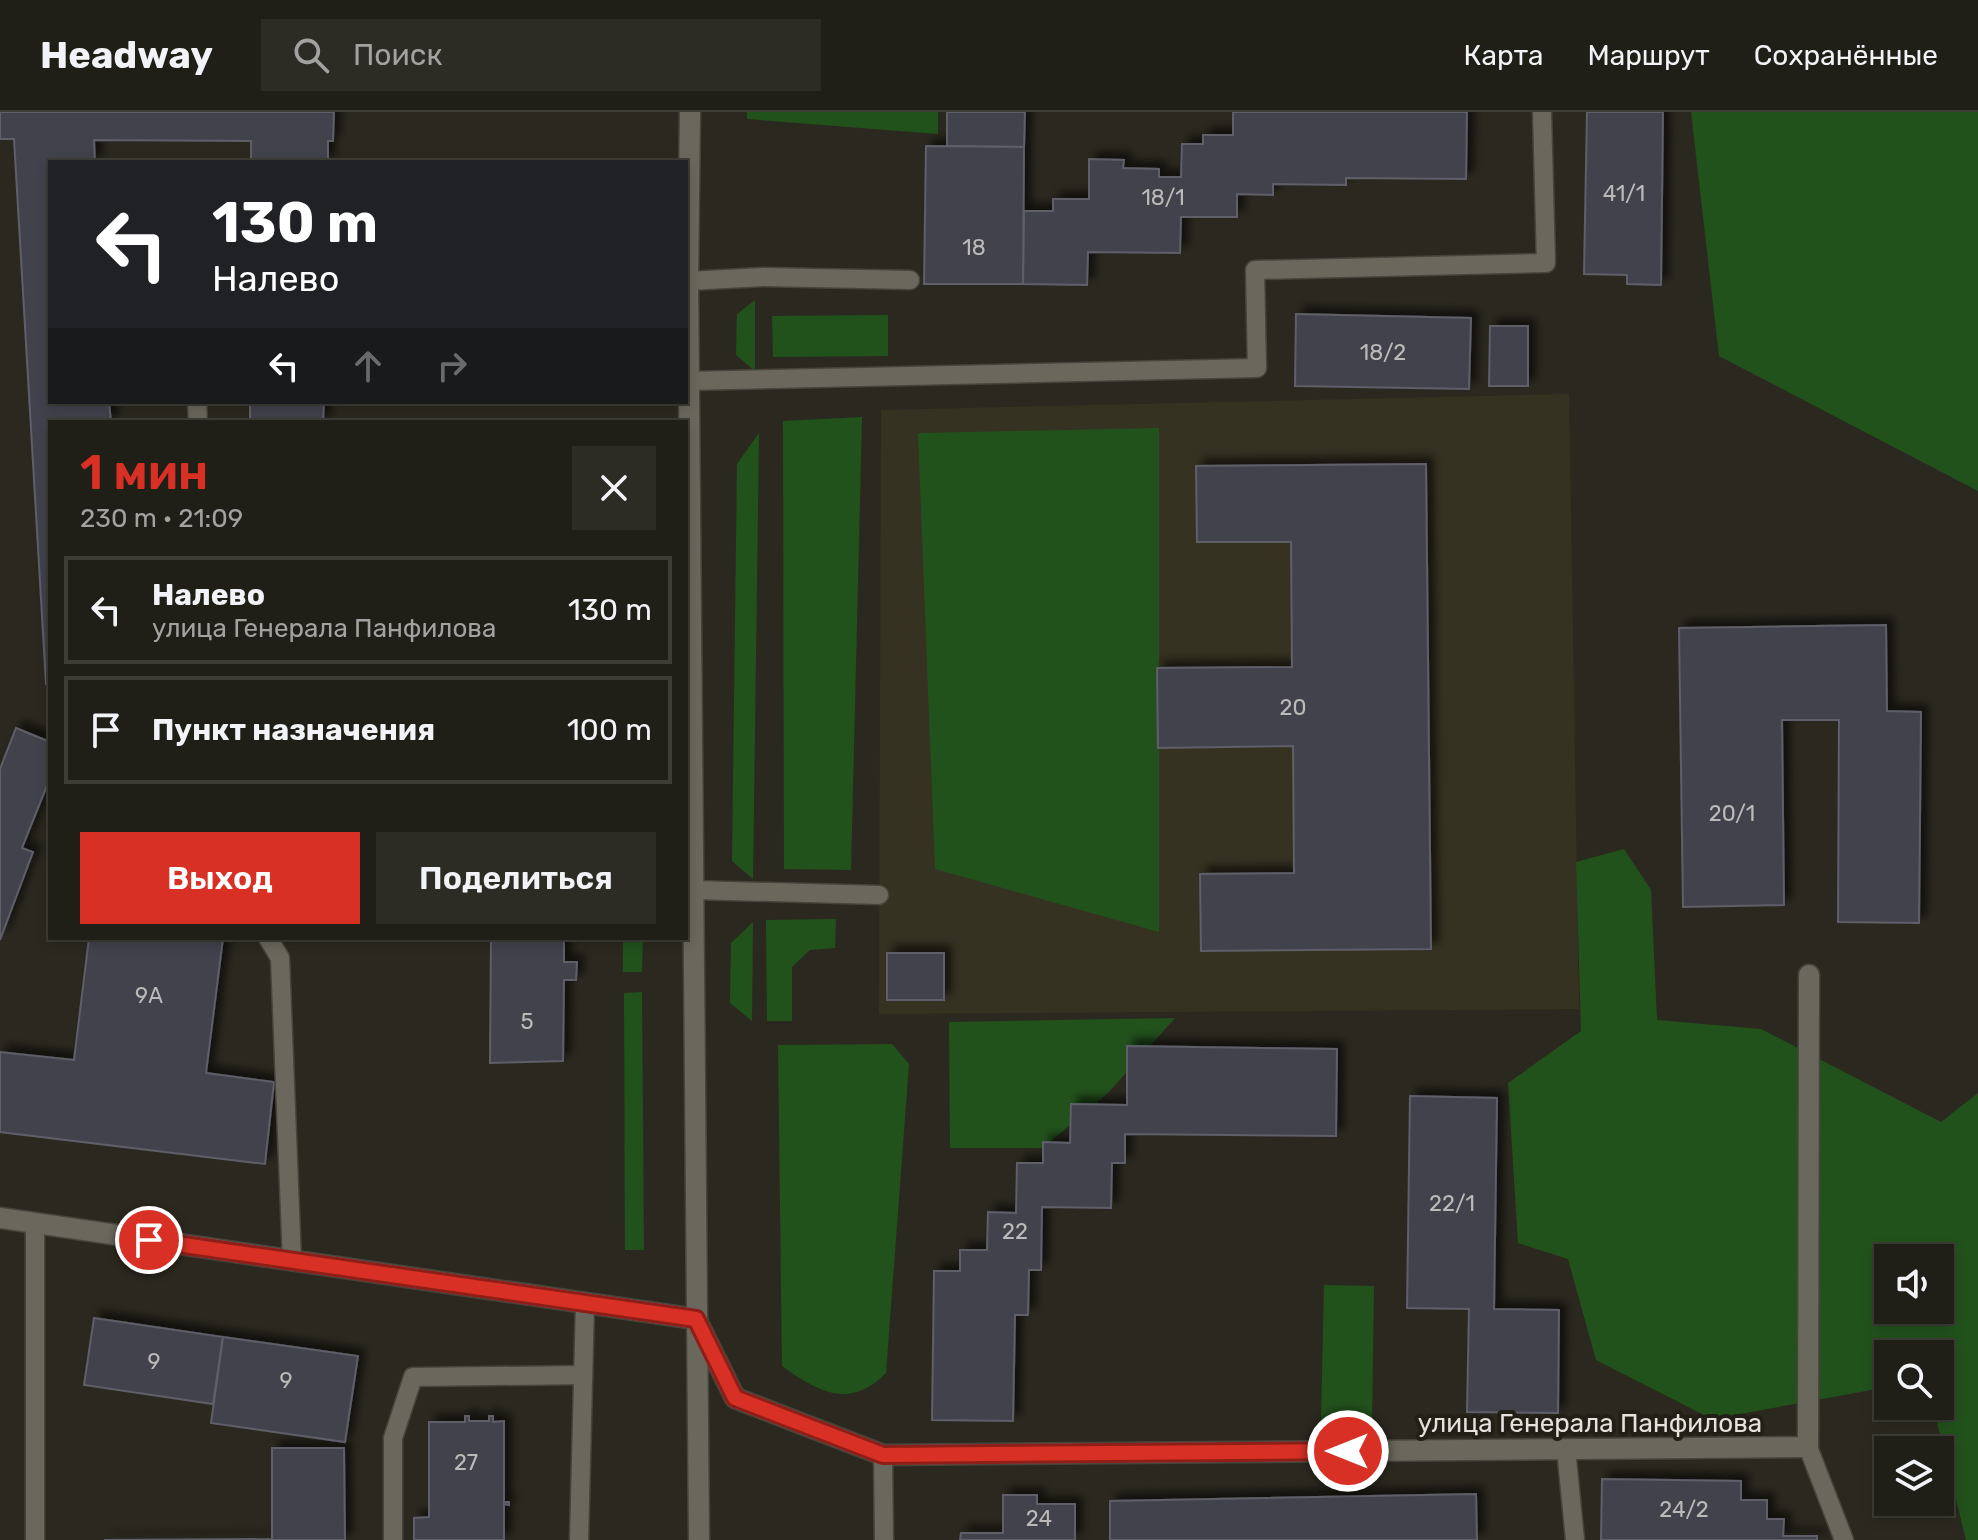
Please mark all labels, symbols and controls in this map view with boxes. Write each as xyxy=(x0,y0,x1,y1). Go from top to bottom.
search box xyxy=(261,19,821,91)
text: Headway xyxy=(40,32,213,78)
icon: search xyxy=(289,33,333,77)
text: Поиск xyxy=(353,37,442,73)
text: Карта xyxy=(1464,39,1543,72)
text: Маршрут xyxy=(1587,39,1710,72)
text: Сохранённые xyxy=(1754,39,1938,72)
house number: 41/1 xyxy=(1603,180,1645,207)
house number: 18/1 xyxy=(1141,184,1185,211)
text: 130 m xyxy=(212,190,378,256)
icon: left xyxy=(80,192,184,296)
house number: 18 xyxy=(962,234,986,261)
text: Налево xyxy=(212,257,339,300)
house number: 18/2 xyxy=(1360,339,1406,366)
icon: left xyxy=(262,344,306,388)
icon: ahead xyxy=(346,344,390,388)
icon: right xyxy=(430,344,474,388)
text: 1 мин xyxy=(80,444,208,501)
button: close xyxy=(572,446,656,530)
text: 230 m · 21:09 xyxy=(80,503,243,534)
text: Налево xyxy=(152,577,265,613)
icon: left xyxy=(84,588,128,632)
text: 130 m xyxy=(568,592,652,628)
text: улица Генерала Панфилова xyxy=(152,613,496,644)
house number: 20 xyxy=(1280,694,1306,721)
icon: arrive xyxy=(84,708,128,752)
text: Пункт назначения xyxy=(152,712,435,748)
text: 100 m xyxy=(567,712,652,748)
house number: 20/1 xyxy=(1709,800,1755,827)
button: Выход xyxy=(80,832,360,924)
button: Поделиться xyxy=(376,832,656,924)
house number: 9А xyxy=(135,982,163,1009)
house number: 5 xyxy=(520,1008,534,1035)
house number: 22/1 xyxy=(1429,1190,1475,1217)
pin xyxy=(115,1206,183,1274)
icon: arrive xyxy=(127,1218,171,1262)
house number: 22 xyxy=(1002,1218,1028,1245)
map controls xyxy=(1874,1244,1954,1516)
button: sound xyxy=(1874,1244,1954,1324)
button: search xyxy=(1874,1340,1954,1420)
house number: 9 xyxy=(147,1348,161,1375)
house number: 9 xyxy=(279,1367,293,1394)
street label: улица Генерала Панфилова xyxy=(1418,1408,1762,1439)
position arrow xyxy=(1306,1409,1390,1493)
button: layers xyxy=(1874,1436,1954,1516)
house number: 27 xyxy=(454,1449,478,1476)
house number: 24/2 xyxy=(1659,1496,1709,1523)
house number: 24 xyxy=(1026,1505,1052,1532)

